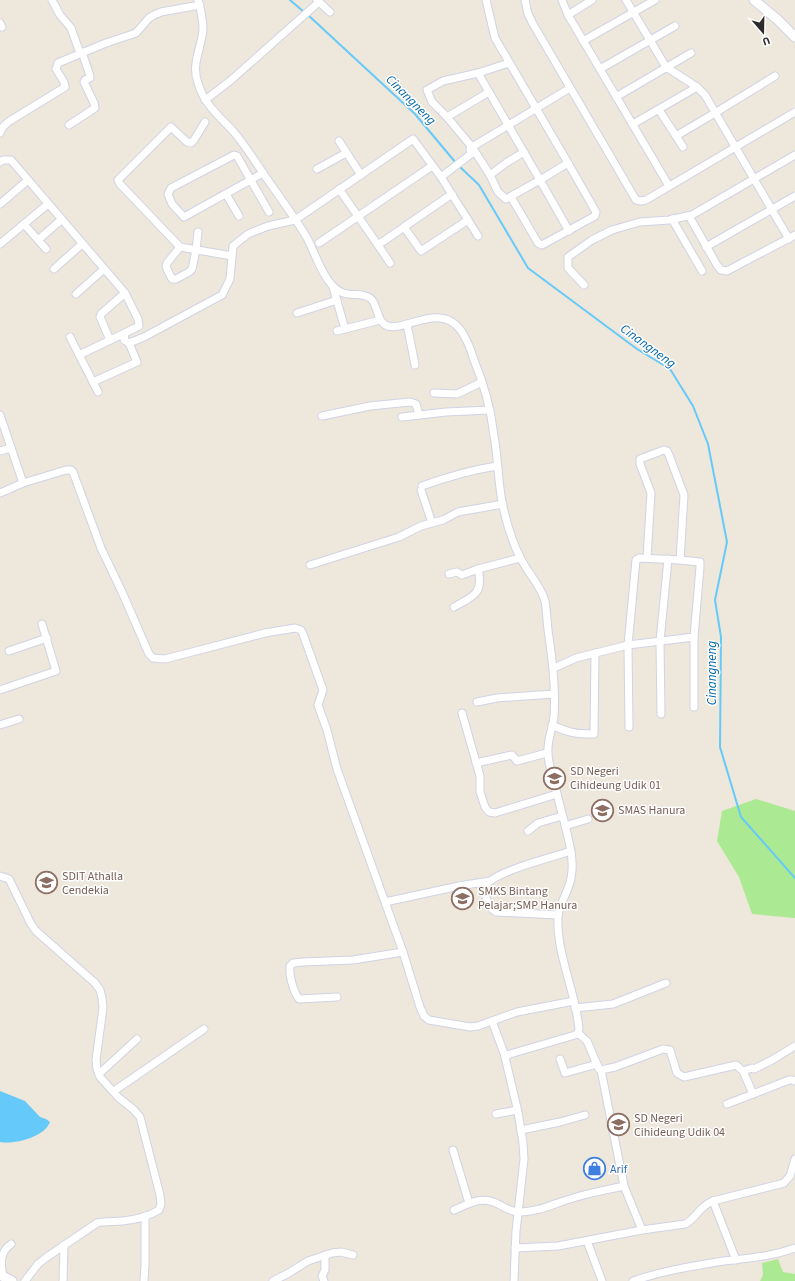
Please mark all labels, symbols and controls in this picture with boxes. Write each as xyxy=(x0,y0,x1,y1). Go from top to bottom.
north arrow xyxy=(743,12,783,52)
text: U xyxy=(760,33,772,49)
water label: Cinangneng xyxy=(382,71,440,129)
water label: Cinangneng xyxy=(617,320,679,372)
water label: Cinangneng xyxy=(703,641,721,705)
place label: SD Negeri Cihideung Udik 01 xyxy=(570,763,661,794)
school or university icon: SD Negeri Cihideung Udik 01 xyxy=(541,765,567,791)
school or university icon: SMAS Hanura xyxy=(590,797,616,823)
place label: SMAS Hanura xyxy=(618,802,685,819)
place label: SDIT Athalla Cendekia xyxy=(62,868,123,899)
school or university icon: SDIT Athalla Cendekia xyxy=(33,870,59,896)
place label: SMKS Bintang Pelajar;SMP Hanura xyxy=(478,883,577,914)
school or university icon: SMKS Bintang Pelajar;SMP Hanura xyxy=(449,885,475,911)
place label: SD Negeri Cihideung Udik 04 xyxy=(634,1110,725,1141)
school or university icon: SD Negeri Cihideung Udik 04 xyxy=(606,1112,632,1138)
shop icon: Arif xyxy=(582,1156,608,1182)
place label: Arif xyxy=(610,1161,628,1178)

